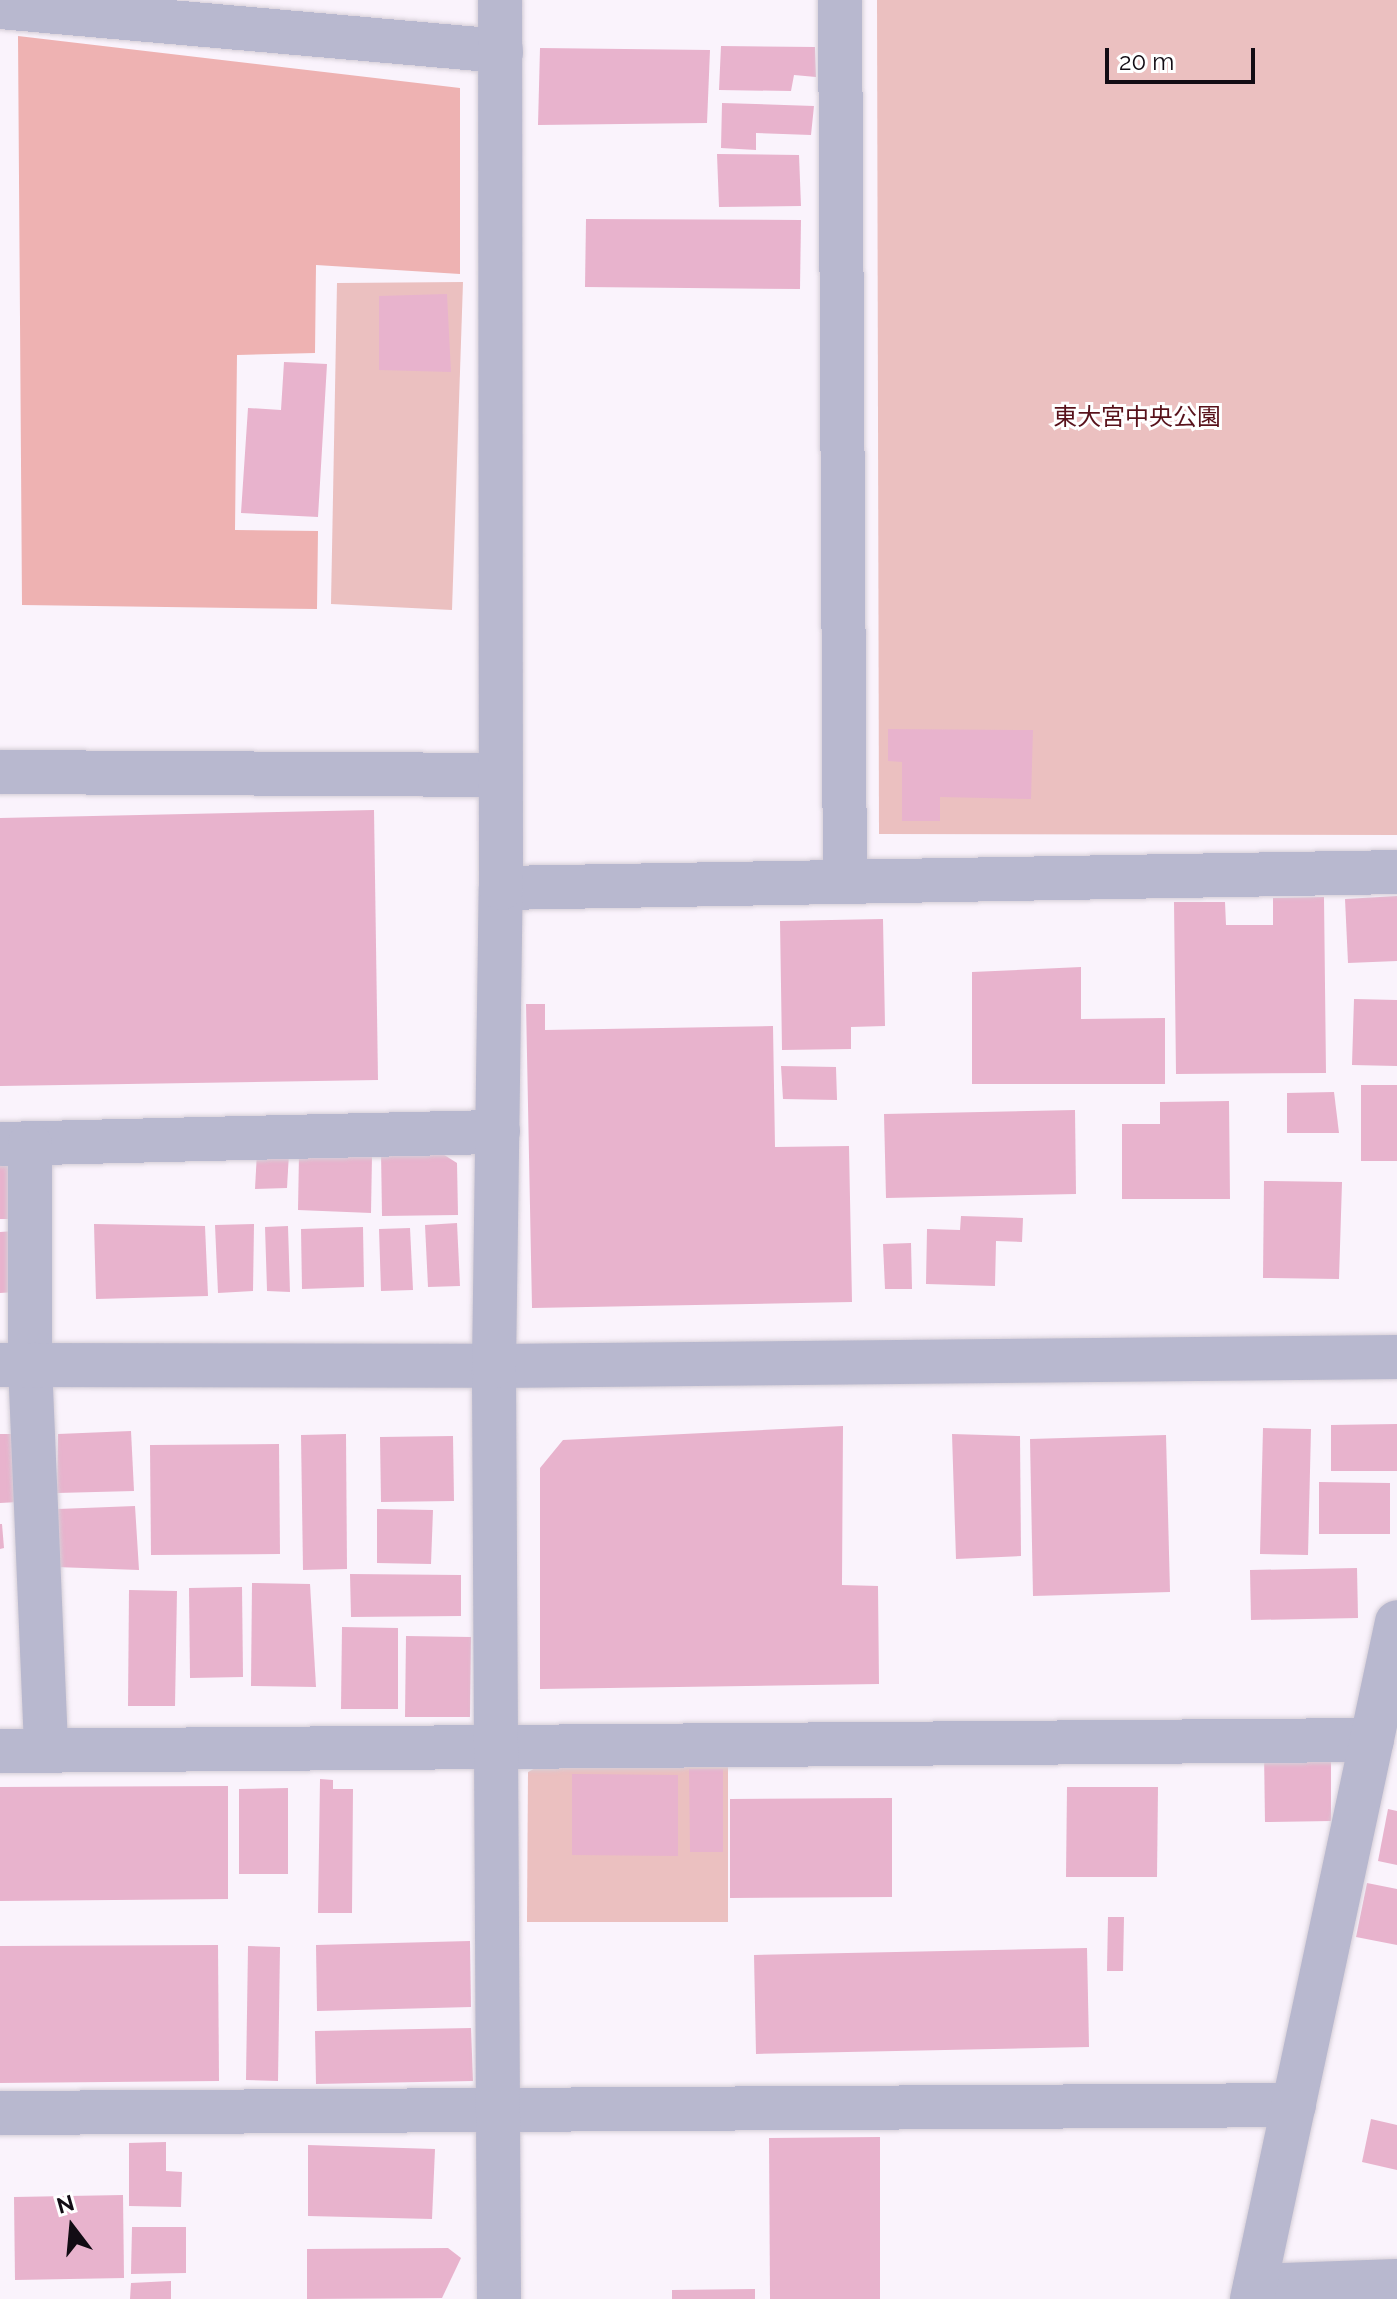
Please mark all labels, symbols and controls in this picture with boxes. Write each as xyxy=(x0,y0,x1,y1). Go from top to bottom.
scale bar xyxy=(1109,32,1259,82)
text: 20 m xyxy=(1119,47,1174,76)
park label: 東大宮中央公園 xyxy=(1053,403,1221,431)
north arrow xyxy=(32,2187,112,2267)
text: N xyxy=(54,2189,77,2219)

